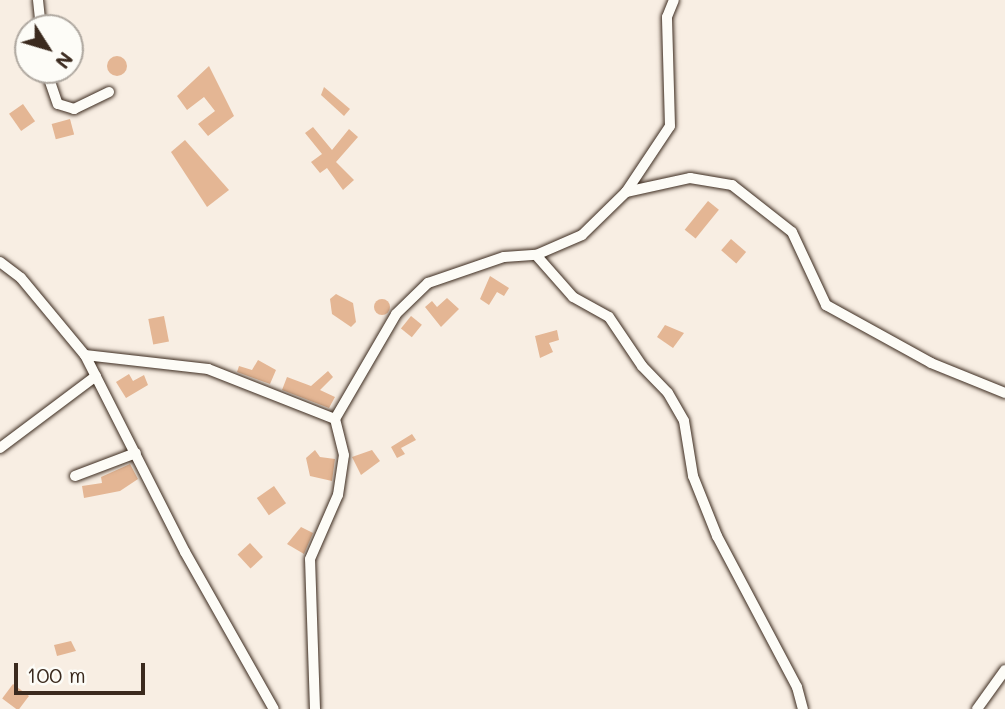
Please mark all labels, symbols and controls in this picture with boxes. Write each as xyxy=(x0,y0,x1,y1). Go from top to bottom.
north arrow xyxy=(14,14,84,84)
text: N xyxy=(50,47,79,74)
scale bar xyxy=(18,650,149,694)
text: 100 m xyxy=(27,661,86,688)

